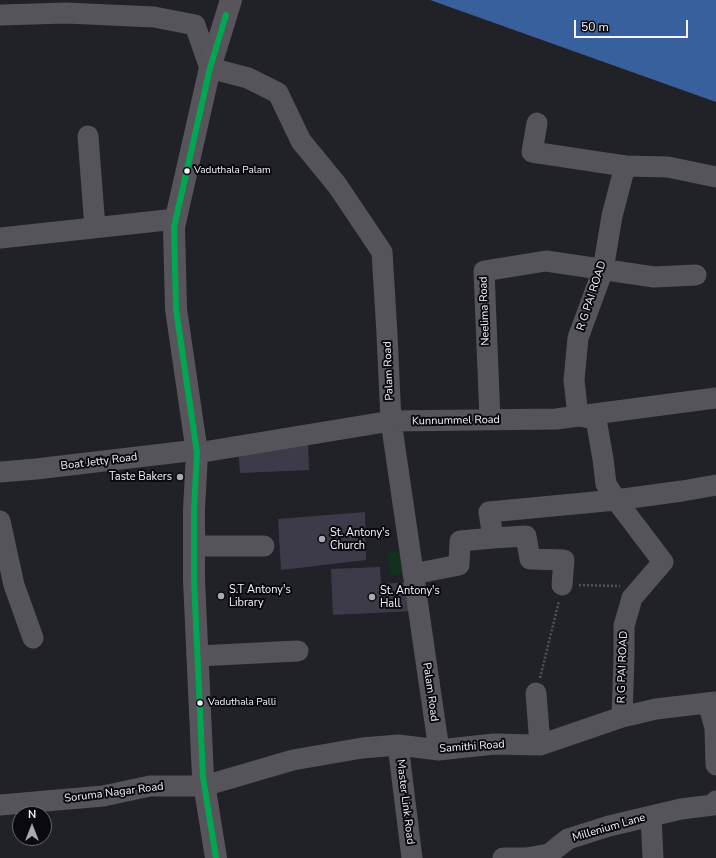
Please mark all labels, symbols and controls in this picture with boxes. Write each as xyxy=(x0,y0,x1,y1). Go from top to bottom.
scale bar xyxy=(576,12,690,38)
text: 50 m xyxy=(581,19,609,35)
place label: Vaduthala Palam xyxy=(194,165,271,177)
marker: Vaduthala Palam xyxy=(182,166,192,176)
street label: R G PAI ROAD xyxy=(575,259,609,333)
street label: Neelima Road xyxy=(477,276,493,346)
street label: Palam Road xyxy=(381,341,397,401)
street label: Kunnummel Road xyxy=(412,414,500,428)
street label: Boat Jetty Road xyxy=(60,451,138,473)
place label: Taste Bakers xyxy=(109,470,172,484)
marker: Taste Bakers xyxy=(175,472,185,482)
place label: St. Antony's Church xyxy=(330,526,390,552)
marker: St. Antony's Church xyxy=(317,534,327,544)
place label: S.T Antony's Library xyxy=(229,583,291,609)
place label: St. Antony's Hall xyxy=(380,584,440,610)
marker: S.T Antony's Library xyxy=(216,591,226,601)
marker: St. Antony's Hall xyxy=(367,592,377,602)
street label: R G PAI ROAD xyxy=(615,630,631,704)
street label: Palam Road xyxy=(419,662,441,722)
place label: Vaduthala Palli xyxy=(208,697,276,709)
marker: Vaduthala Palli xyxy=(195,698,205,708)
street label: Samithi Road xyxy=(439,738,505,756)
street label: Master Link Road xyxy=(393,759,417,845)
street label: Soruma Nagar Road xyxy=(64,780,164,806)
north arrow xyxy=(12,806,52,846)
text: N xyxy=(28,807,36,822)
street label: Millenium Lane xyxy=(571,811,647,845)

